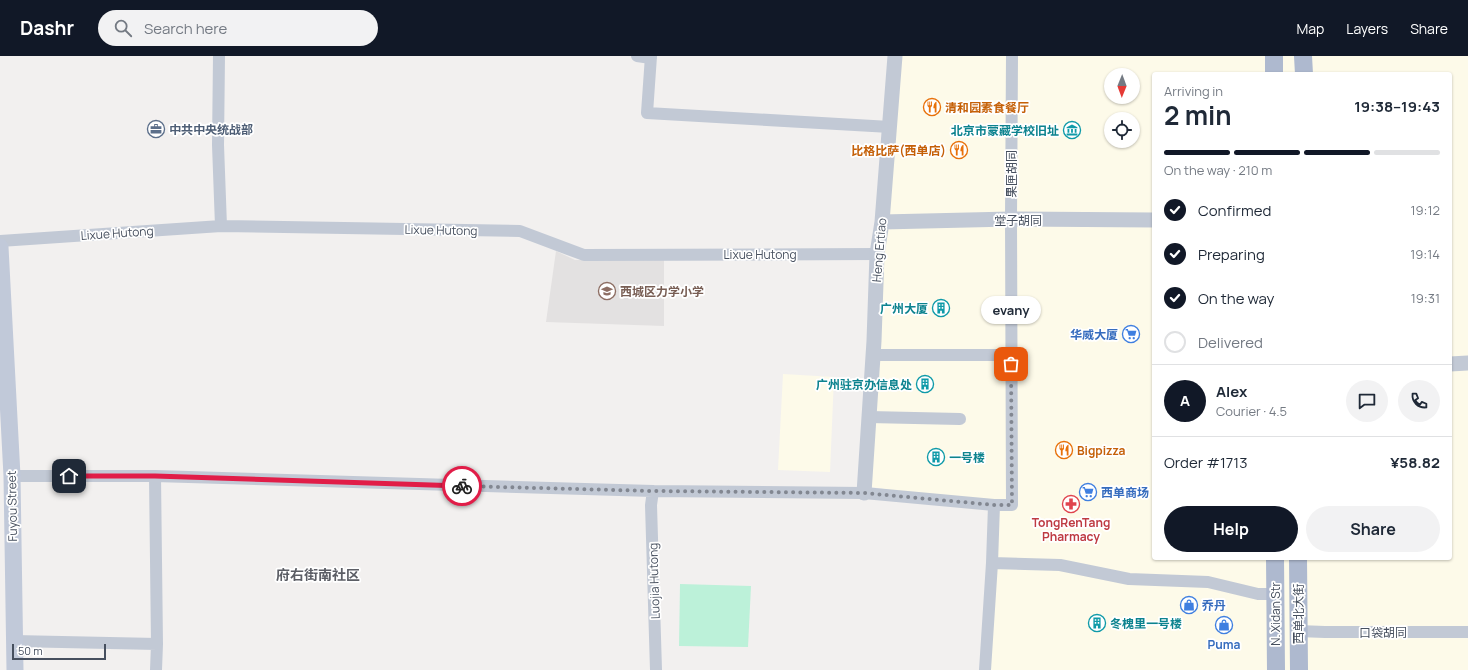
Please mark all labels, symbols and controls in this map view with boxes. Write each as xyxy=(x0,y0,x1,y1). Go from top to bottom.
search box xyxy=(98,10,378,46)
text: Dashr xyxy=(20,15,74,41)
icon: search xyxy=(112,17,134,39)
text: Search here xyxy=(144,18,227,39)
text: Map xyxy=(1296,19,1324,38)
text: Layers xyxy=(1346,19,1388,38)
text: Share xyxy=(1410,19,1448,38)
north arrow xyxy=(1104,68,1140,104)
map controls xyxy=(1104,68,1140,148)
text: Arriving in xyxy=(1164,82,1223,100)
text: 19:38–19:43 xyxy=(1354,96,1440,117)
restaurant icon: 清和园素食餐厅 xyxy=(922,97,942,117)
text: 2 min xyxy=(1164,97,1232,133)
place label: 清和园素食餐厅 xyxy=(945,99,1029,116)
button: locate xyxy=(1104,112,1140,148)
office icon: 中共中央统战部 xyxy=(146,119,166,139)
museum icon: 北京市蒙藏学校旧址 xyxy=(1062,120,1082,140)
place label: 中共中央统战部 xyxy=(169,121,253,138)
place label: 北京市蒙藏学校旧址 xyxy=(951,122,1059,139)
restaurant icon: 比格比萨(西单店) xyxy=(949,140,969,160)
place label: 比格比萨(西单店) xyxy=(851,142,946,159)
street label: 果匣胡同 xyxy=(1003,150,1020,198)
text: On the way · 210 m xyxy=(1164,161,1272,179)
icon: check xyxy=(1164,199,1186,221)
text: Confirmed xyxy=(1198,200,1271,221)
text: 19:12 xyxy=(1410,201,1440,219)
street label: 堂子胡同 xyxy=(994,212,1042,229)
street label: Heng Ertiao xyxy=(868,217,890,283)
street label: Lixue Hutong xyxy=(404,221,478,239)
street label: Lixue Hutong xyxy=(80,222,154,244)
icon: check xyxy=(1164,243,1186,265)
text: Preparing xyxy=(1198,244,1265,265)
text: 19:14 xyxy=(1410,245,1440,263)
street label: Lixue Hutong xyxy=(723,246,797,263)
school or university icon: 西城区力学小学 xyxy=(597,281,617,301)
place label: 西城区力学小学 xyxy=(620,283,704,300)
icon: check xyxy=(1164,287,1186,309)
text: On the way xyxy=(1198,288,1274,309)
text: 19:31 xyxy=(1411,289,1440,307)
callout: evany xyxy=(981,296,1041,324)
building icon: 广州大厦 xyxy=(931,298,951,318)
place label: 广州大厦 xyxy=(880,300,928,317)
text: evany xyxy=(993,301,1030,319)
supermarket icon: 华威大厦 xyxy=(1121,324,1141,344)
place label: 华威大厦 xyxy=(1070,326,1118,343)
text: Delivered xyxy=(1198,332,1263,353)
pin xyxy=(994,347,1028,381)
icon: bag xyxy=(1000,353,1022,375)
building icon: 广州驻京办信息处 xyxy=(915,374,935,394)
place label: 广州驻京办信息处 xyxy=(816,376,912,393)
button: chat xyxy=(1346,380,1388,422)
button: phone xyxy=(1398,380,1440,422)
text: Alex xyxy=(1216,381,1247,402)
text: A xyxy=(1180,390,1190,411)
text: Courier · 4.5 xyxy=(1216,402,1287,420)
restaurant icon: Bigpizza xyxy=(1054,440,1074,460)
place label: Bigpizza xyxy=(1077,442,1126,459)
building icon: 一号楼 xyxy=(926,447,946,467)
place label: 一号楼 xyxy=(949,449,985,466)
text: Order #1713 xyxy=(1164,452,1248,473)
text: ¥58.82 xyxy=(1390,452,1440,473)
pin xyxy=(52,459,86,493)
icon: home xyxy=(58,465,80,487)
courier xyxy=(442,466,482,506)
street label: Fuyou Street xyxy=(3,470,21,542)
icon: bike xyxy=(451,475,473,497)
supermarket icon: 西单商场 xyxy=(1078,482,1098,502)
place label: 西单商场 xyxy=(1101,484,1149,501)
pharmacy icon: TongRenTang Pharmacy xyxy=(1061,494,1081,514)
button: Help xyxy=(1164,506,1298,552)
button: Share xyxy=(1306,506,1440,552)
place label: TongRenTang Pharmacy xyxy=(1032,514,1110,545)
street label: Luojia Hutong xyxy=(644,542,664,620)
district label: 府右街南社区 xyxy=(276,565,360,584)
street label: N. Xidan Str xyxy=(1267,582,1284,646)
street label: 西单北大街 xyxy=(1290,584,1307,644)
shop icon: 乔丹 xyxy=(1179,595,1199,615)
place label: 乔丹 xyxy=(1202,597,1226,614)
building icon: 冬槐里一号楼 xyxy=(1087,613,1107,633)
place label: 冬槐里一号楼 xyxy=(1110,615,1182,632)
shop icon: Puma xyxy=(1214,615,1234,635)
street label: 口袋胡同 xyxy=(1359,624,1407,641)
place label: Puma xyxy=(1208,636,1241,653)
scale bar xyxy=(12,642,106,661)
text: 50 m xyxy=(18,643,43,658)

